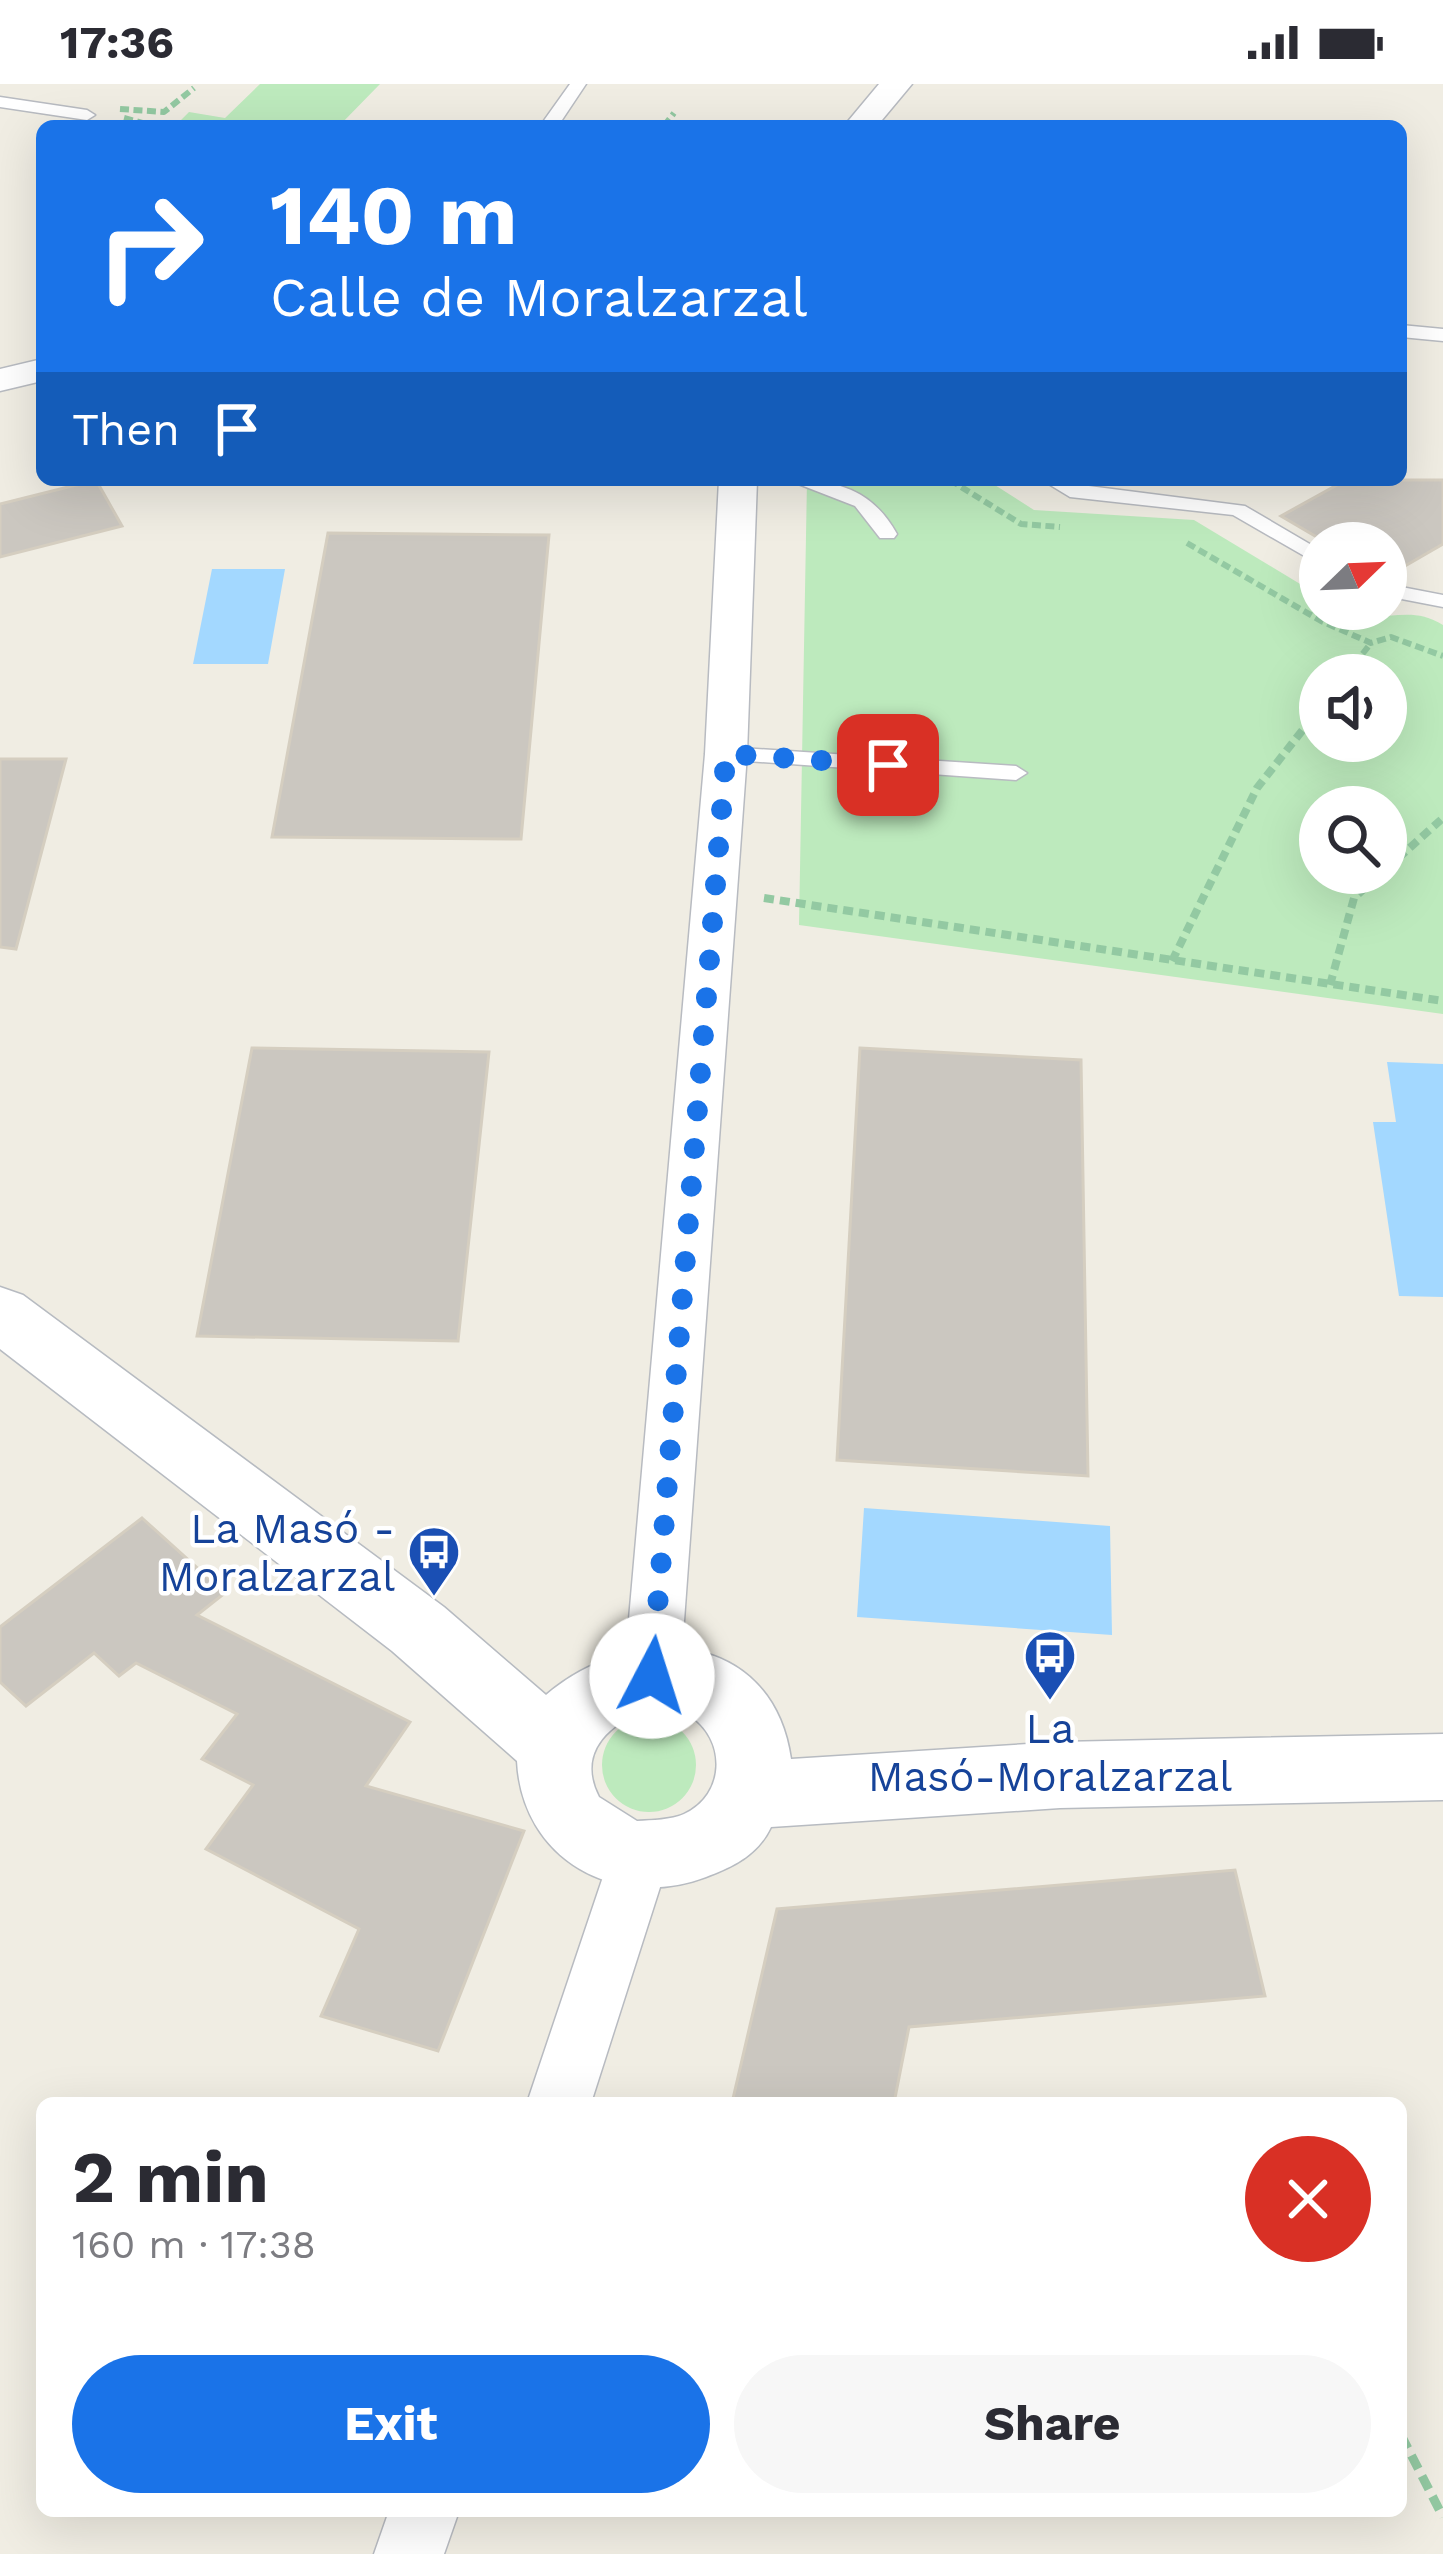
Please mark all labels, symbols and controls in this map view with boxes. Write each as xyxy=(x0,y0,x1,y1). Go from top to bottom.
text: 17:36 xyxy=(60,16,174,69)
text: 140 m xyxy=(270,166,518,264)
icon: right xyxy=(72,168,228,324)
text: Calle de Moralzarzal xyxy=(270,266,807,329)
icon: arrive xyxy=(204,396,270,462)
text: Then xyxy=(72,403,180,456)
north arrow xyxy=(1299,522,1407,630)
map controls xyxy=(1299,522,1407,894)
button: sound xyxy=(1299,654,1407,762)
pin xyxy=(837,714,939,816)
icon: arrive xyxy=(855,732,921,798)
button: search xyxy=(1299,786,1407,894)
place label: La Masó - Moralzarzal xyxy=(159,1504,395,1601)
bus stop icon: La Masó - Moralzarzal xyxy=(406,1524,462,1598)
position arrow xyxy=(589,1613,715,1739)
bus stop icon: La Masó-Moralzarzal xyxy=(1022,1628,1078,1702)
place label: La Masó-Moralzarzal xyxy=(868,1704,1232,1801)
text: 2 min xyxy=(72,2135,269,2219)
button: close xyxy=(1245,2136,1371,2262)
text: 160 m · 17:38 xyxy=(72,2222,316,2267)
button: Exit xyxy=(72,2355,710,2493)
button: Share xyxy=(734,2355,1371,2493)

